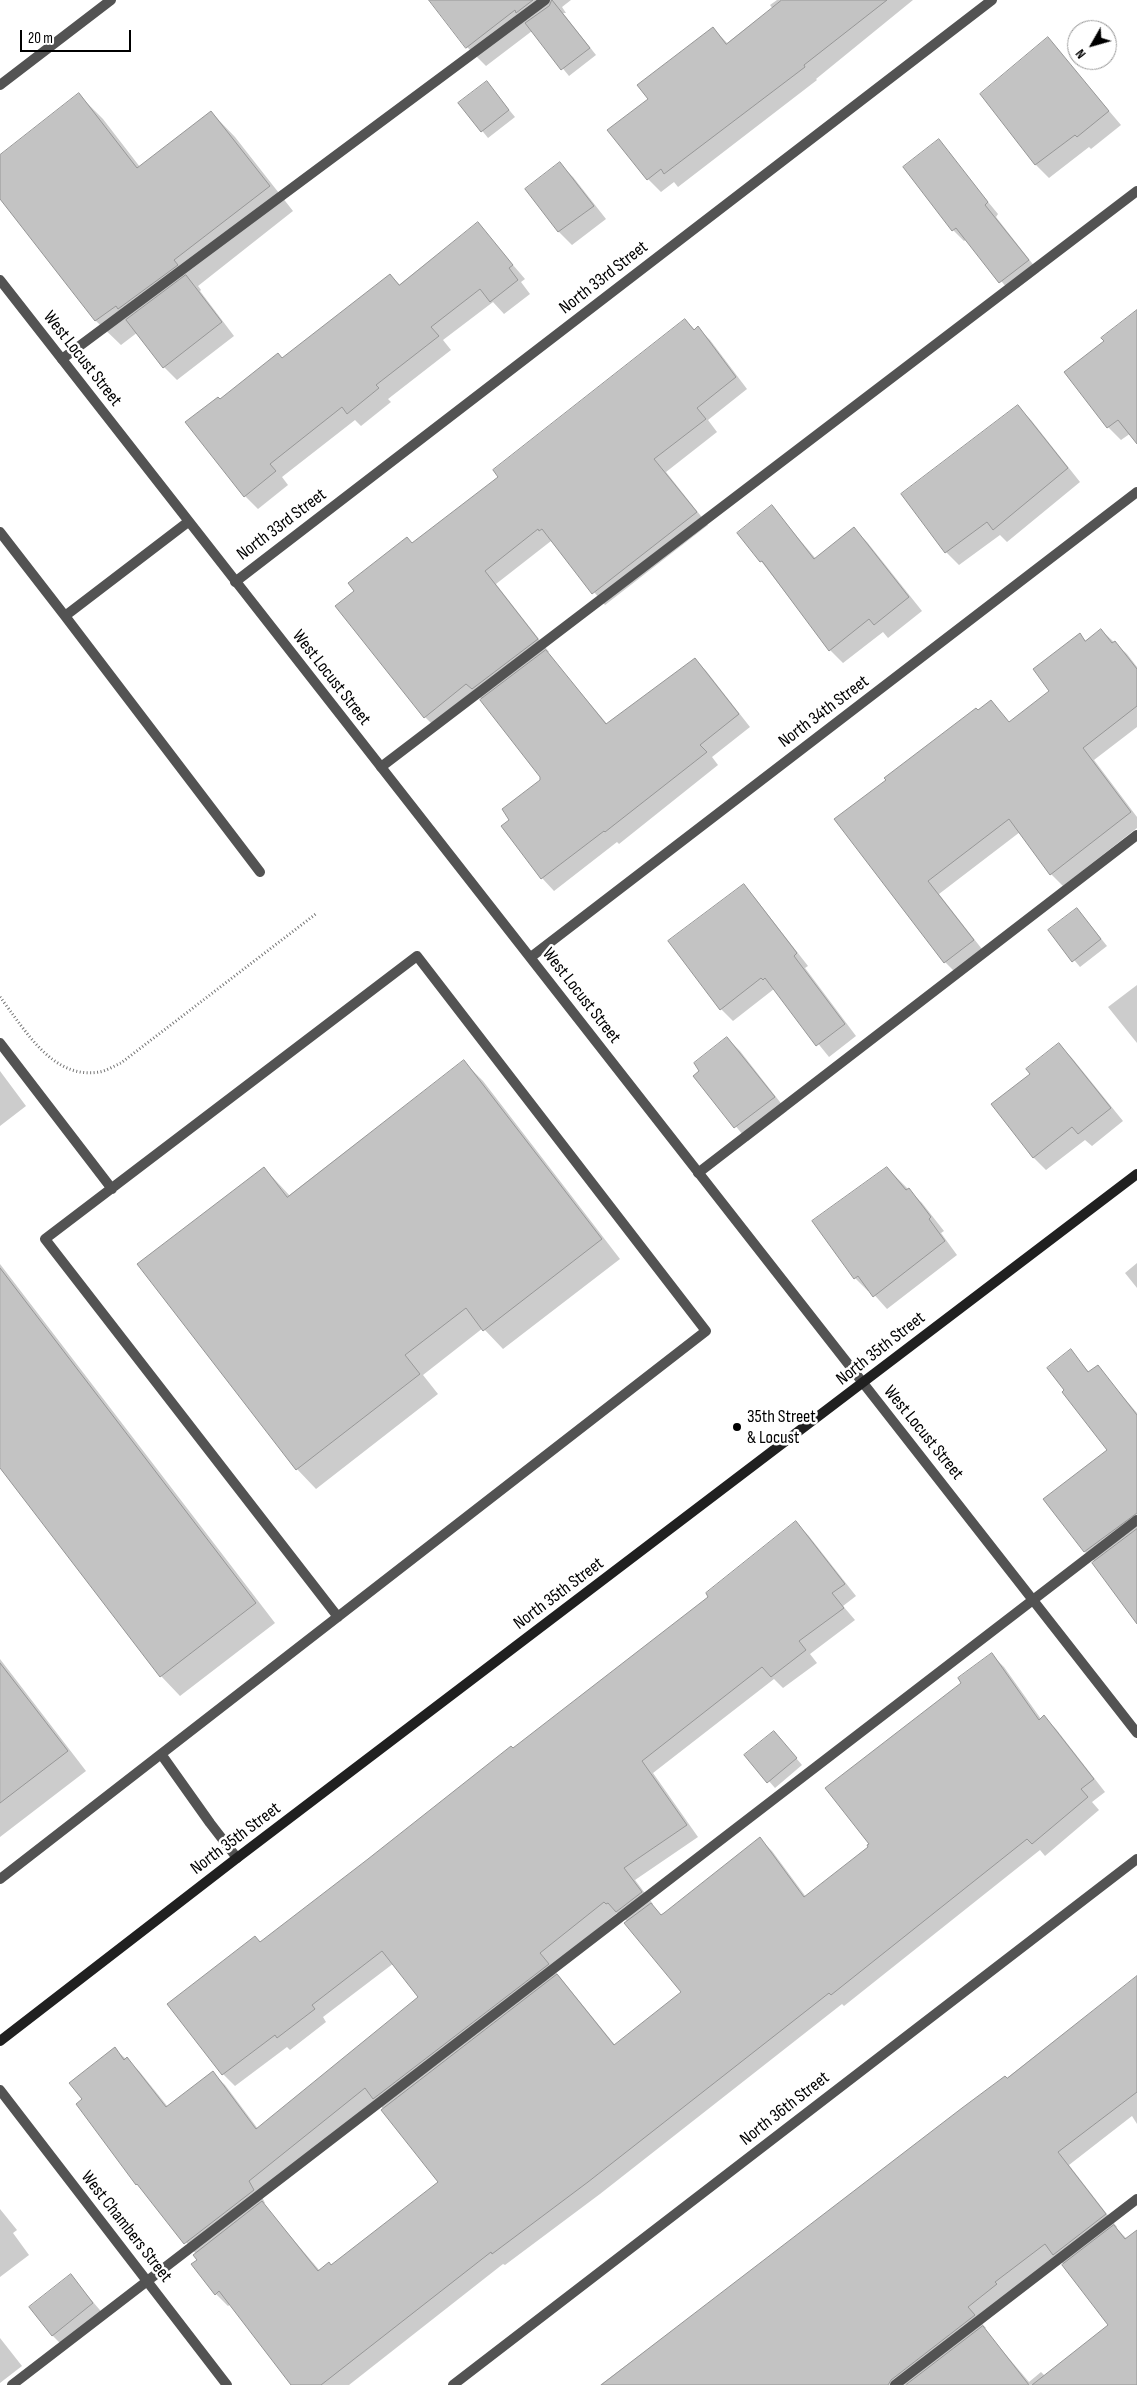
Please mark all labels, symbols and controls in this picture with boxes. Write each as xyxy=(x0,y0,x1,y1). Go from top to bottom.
scale bar xyxy=(22,20,134,52)
north arrow xyxy=(1067,20,1117,70)
text: 20 m xyxy=(28,29,53,48)
text: N xyxy=(1072,46,1090,62)
street label: North 33rd Street xyxy=(555,237,653,319)
street label: West Locust Street xyxy=(38,307,126,411)
street label: North 33rd Street xyxy=(233,484,331,566)
street label: West Locust Street xyxy=(287,626,375,730)
street label: North 34th Street xyxy=(775,671,873,753)
street label: West Locust Street xyxy=(537,944,625,1048)
street label: North 35th Street xyxy=(832,1308,930,1390)
street label: West Locust Street xyxy=(878,1382,968,1484)
place label: 35th Street & Locust xyxy=(747,1406,816,1448)
marker: 35th Street & Locust xyxy=(731,1421,743,1433)
street label: North 35th Street xyxy=(510,1553,608,1635)
street label: North 35th Street xyxy=(187,1798,285,1880)
street label: North 36th Street xyxy=(736,2067,834,2151)
street label: West Chambers Street xyxy=(76,2167,176,2287)

